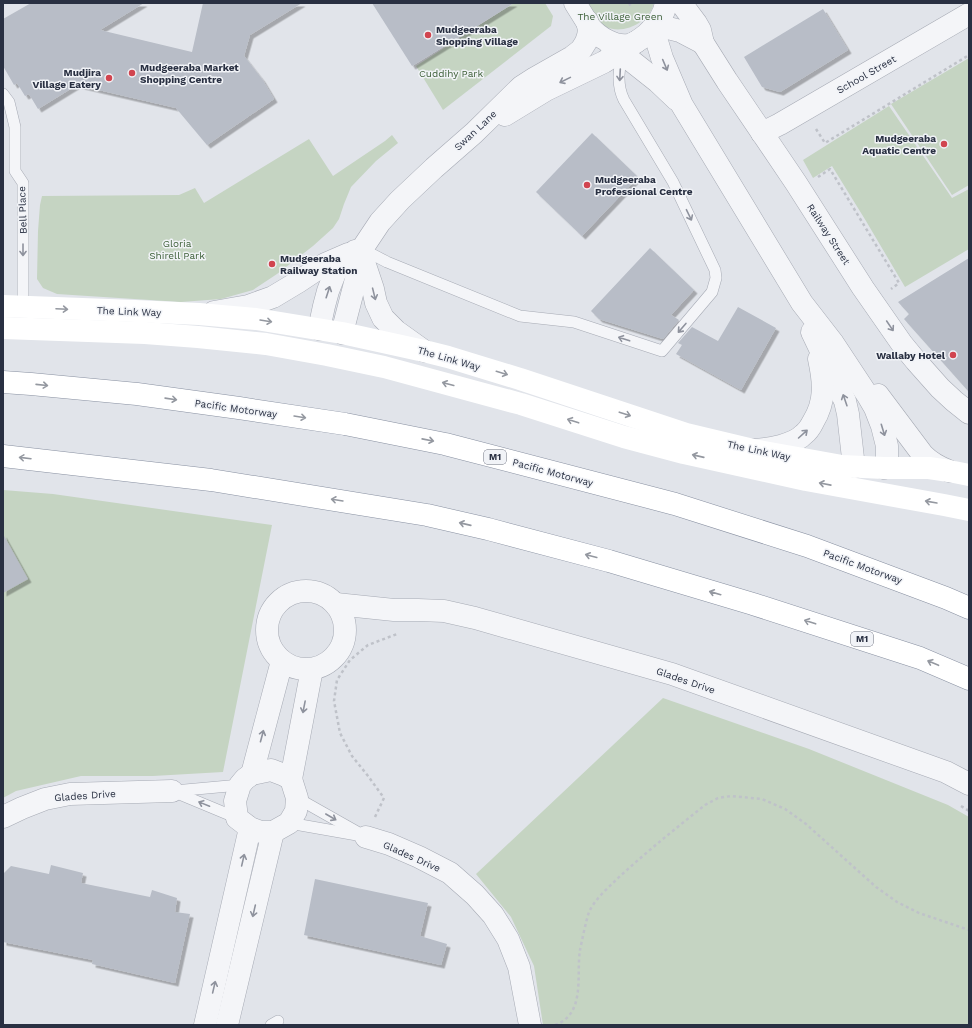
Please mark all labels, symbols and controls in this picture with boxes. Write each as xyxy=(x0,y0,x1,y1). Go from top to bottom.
park label: The Village Green xyxy=(577,11,663,22)
place label: Mudgeeraba Shopping Village xyxy=(436,24,518,47)
marker: Mudgeeraba Shopping Village xyxy=(423,30,433,40)
street label: School Street xyxy=(835,53,898,96)
one-way arrow xyxy=(662,59,670,71)
place label: Mudgeeraba Market Shopping Centre xyxy=(140,62,239,85)
place label: Mudjira Village Eatery xyxy=(33,67,101,90)
marker: Mudgeeraba Market Shopping Centre xyxy=(127,68,137,78)
park label: Cuddihy Park xyxy=(419,68,483,79)
one-way arrow xyxy=(616,68,623,81)
marker: Mudjira Village Eatery xyxy=(104,73,114,83)
one-way arrow xyxy=(560,77,572,84)
street label: Swan Lane xyxy=(452,108,499,153)
place label: Mudgeeraba Aquatic Centre xyxy=(862,133,936,156)
marker: Mudgeeraba Aquatic Centre xyxy=(939,139,949,149)
place label: Mudgeeraba Professional Centre xyxy=(595,174,693,197)
marker: Mudgeeraba Professional Centre xyxy=(582,180,592,190)
street label: Bell Place xyxy=(16,186,29,234)
street label: Railway Street xyxy=(805,202,853,267)
one-way arrow xyxy=(686,209,693,221)
park label: Gloria Shirell Park xyxy=(149,238,205,261)
one-way arrow xyxy=(19,243,27,256)
place label: Mudgeeraba Railway Station xyxy=(280,253,357,276)
marker: Mudgeeraba Railway Station xyxy=(267,259,277,269)
one-way arrow xyxy=(325,285,332,298)
one-way arrow xyxy=(370,287,378,300)
one-way arrow xyxy=(55,305,68,312)
street label: The Link Way xyxy=(97,305,162,318)
one-way arrow xyxy=(259,317,272,325)
one-way arrow xyxy=(886,320,894,331)
one-way arrow xyxy=(677,322,686,333)
one-way arrow xyxy=(618,335,631,342)
street label: The Link Way xyxy=(416,344,482,373)
place label: Wallaby Hotel xyxy=(876,350,946,361)
marker: Wallaby Hotel xyxy=(948,350,958,360)
one-way arrow xyxy=(495,370,508,377)
one-way arrow xyxy=(442,380,455,387)
one-way arrow xyxy=(35,381,48,388)
one-way arrow xyxy=(164,395,177,403)
one-way arrow xyxy=(840,395,848,407)
street label: Pacific Motorway xyxy=(194,397,279,420)
one-way arrow xyxy=(619,410,631,418)
one-way arrow xyxy=(293,413,306,421)
one-way arrow xyxy=(567,417,580,424)
one-way arrow xyxy=(880,423,887,436)
one-way arrow xyxy=(798,430,808,439)
one-way arrow xyxy=(421,437,434,445)
street label: The Link Way xyxy=(726,438,792,463)
road number: M1 xyxy=(484,450,506,464)
one-way arrow xyxy=(692,451,705,459)
one-way arrow xyxy=(19,455,32,462)
street label: Pacific Motorway xyxy=(511,456,595,489)
one-way arrow xyxy=(819,479,832,487)
one-way arrow xyxy=(331,496,344,504)
one-way arrow xyxy=(925,498,938,506)
one-way arrow xyxy=(459,520,472,527)
street label: Pacific Motorway xyxy=(822,547,905,586)
one-way arrow xyxy=(584,552,597,560)
one-way arrow xyxy=(709,589,722,596)
one-way arrow xyxy=(804,618,817,625)
road number: M1 xyxy=(851,632,873,646)
one-way arrow xyxy=(928,659,940,666)
street label: Glades Drive xyxy=(655,665,717,696)
one-way arrow xyxy=(300,700,308,713)
one-way arrow xyxy=(259,730,266,743)
street label: Glades Drive xyxy=(54,788,116,803)
one-way arrow xyxy=(199,800,211,808)
one-way arrow xyxy=(325,814,337,822)
street label: Glades Drive xyxy=(381,839,442,874)
one-way arrow xyxy=(240,854,247,867)
one-way arrow xyxy=(250,904,257,917)
one-way arrow xyxy=(210,981,218,994)

